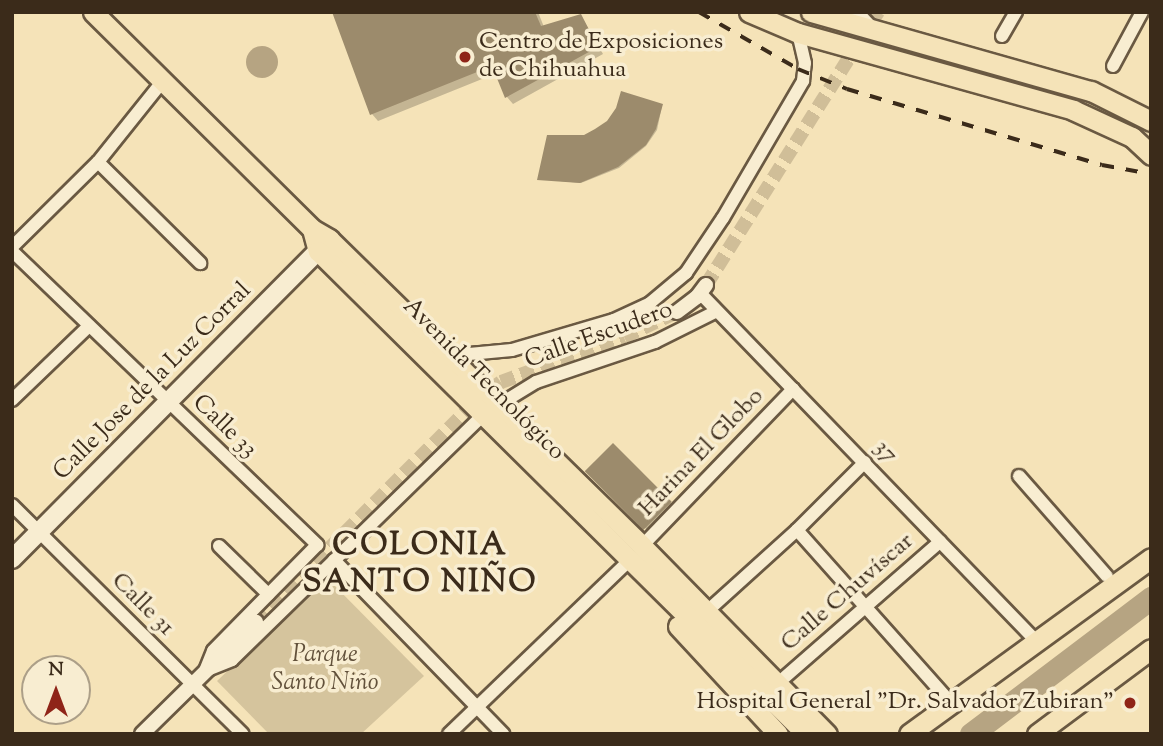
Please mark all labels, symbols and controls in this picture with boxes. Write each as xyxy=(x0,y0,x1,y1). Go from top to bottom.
place label: Centro de Exposiciones de Chihuahua xyxy=(479,29,723,85)
marker: Centro de Exposiciones de Chihuahua xyxy=(457,49,473,65)
street label: Calle Jose de la Luz Corral xyxy=(48,277,258,487)
street label: Avenida Tecnológico xyxy=(396,293,570,467)
street label: Calle Escudero xyxy=(521,296,677,376)
street label: Harina El Globo xyxy=(633,383,771,523)
street label: Calle 33 xyxy=(186,389,262,465)
street label: 37 xyxy=(867,434,903,470)
district label: COLONIA SANTO NIÑO xyxy=(304,528,536,603)
street label: Calle Chuvíscar xyxy=(776,528,920,658)
street label: Calle 31 xyxy=(104,567,180,643)
park label: Parque Santo Niño xyxy=(272,642,378,698)
north arrow xyxy=(21,655,91,725)
text: N xyxy=(48,657,64,684)
place label: Hospital General "Dr. Salvador Zubiran" xyxy=(696,689,1114,717)
marker: Hospital General "Dr. Salvador Zubiran" xyxy=(1120,693,1140,713)

